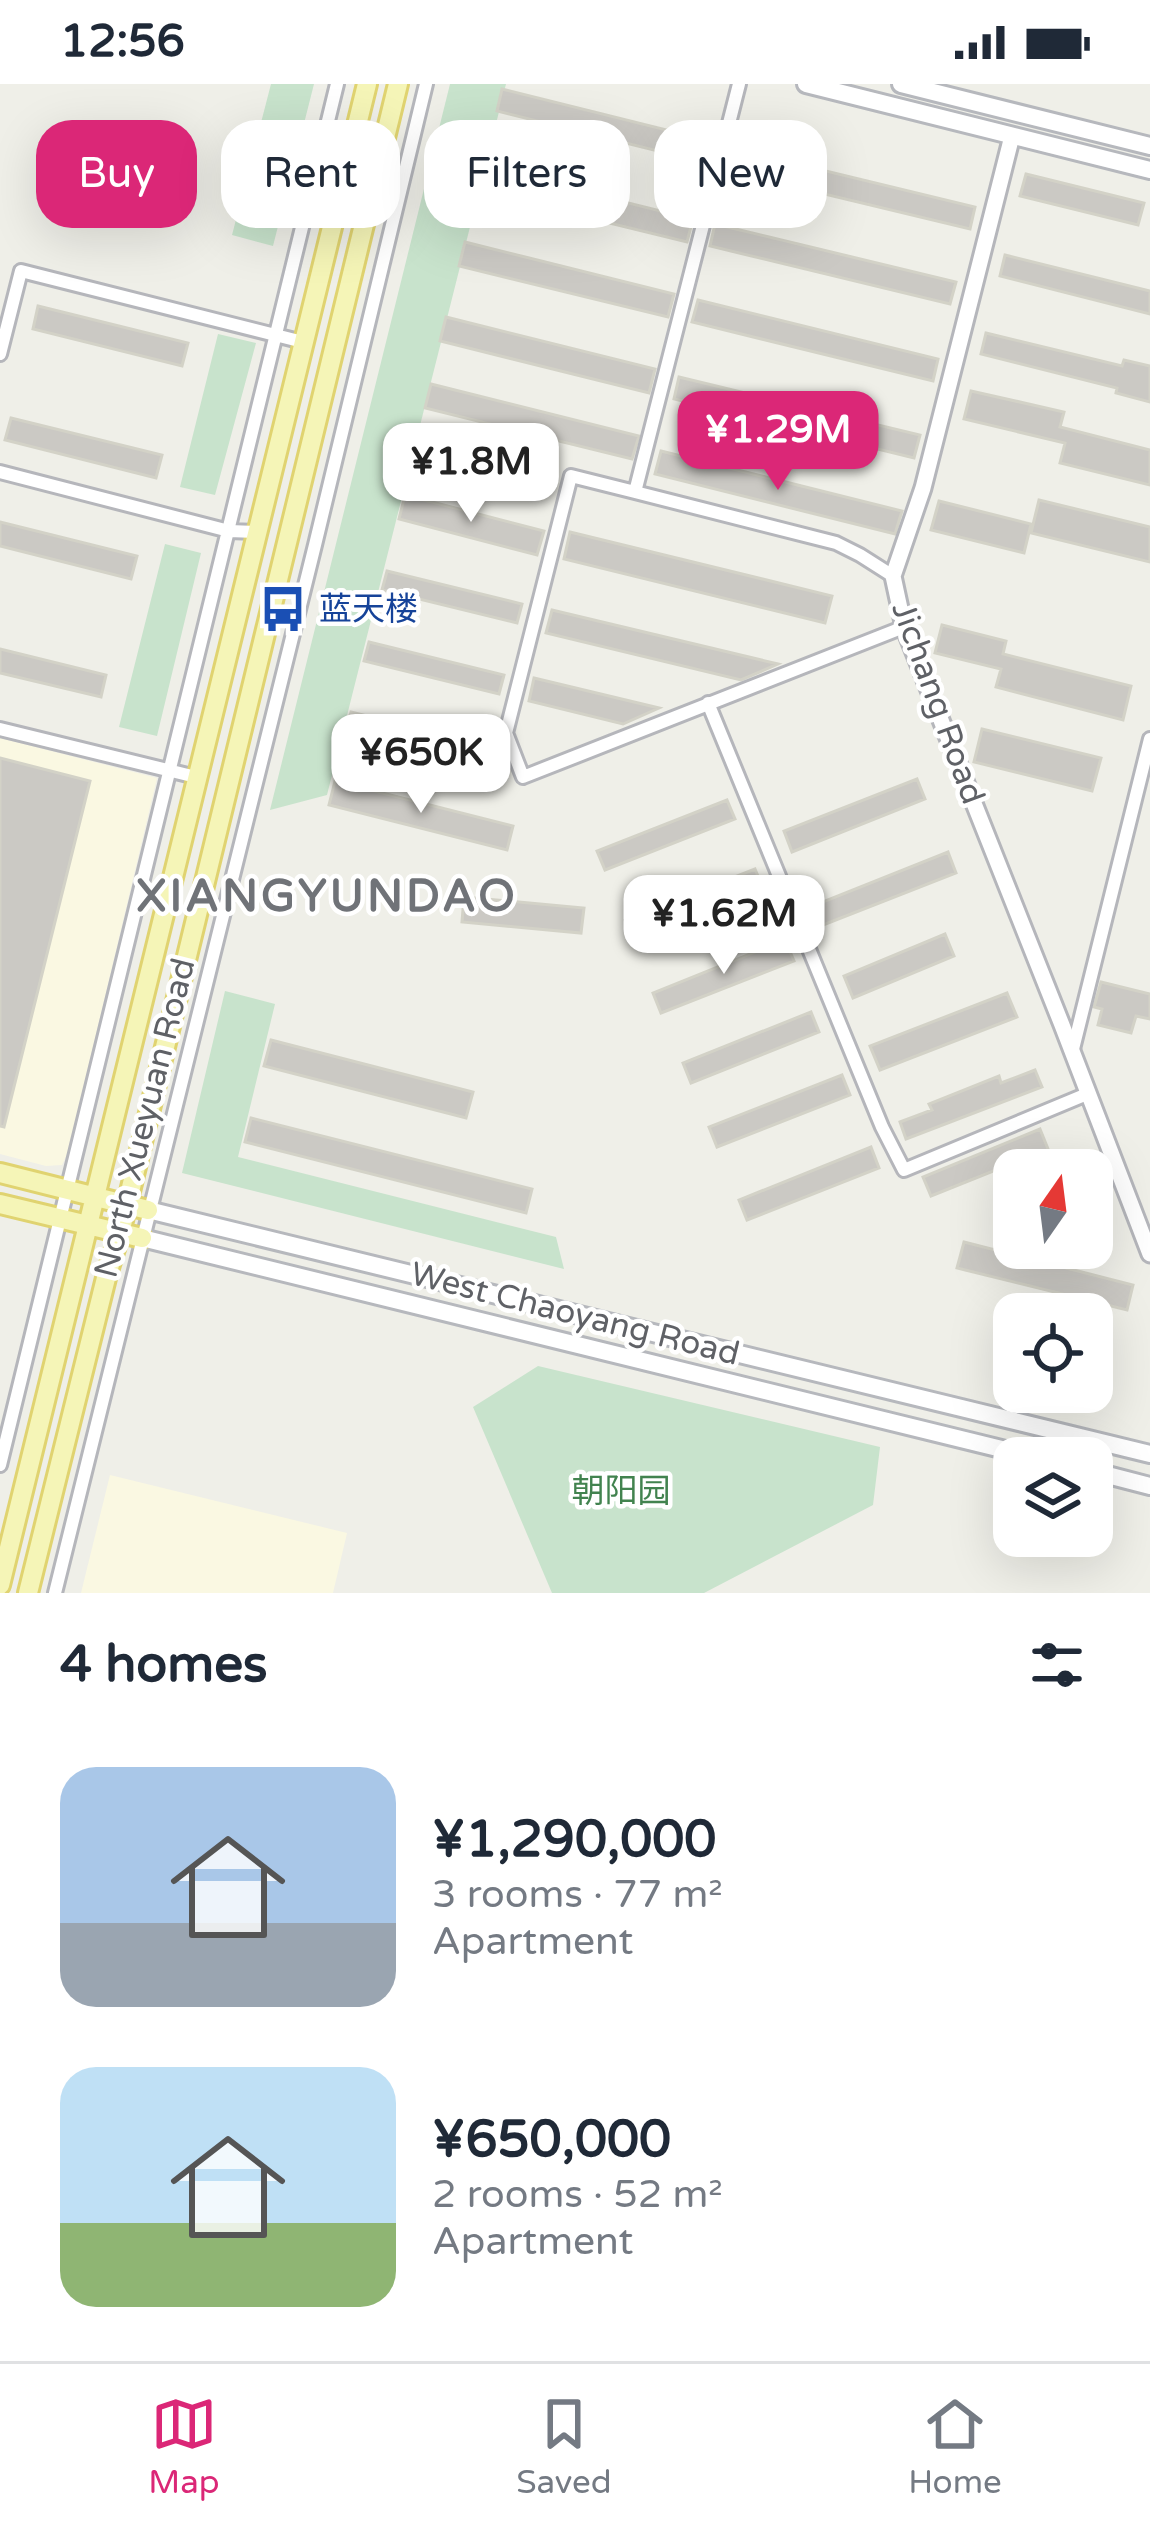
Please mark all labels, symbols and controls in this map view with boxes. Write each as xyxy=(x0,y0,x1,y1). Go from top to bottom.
text: 12:56 xyxy=(60,15,185,69)
chip: Buy xyxy=(36,120,197,228)
chip: Rent xyxy=(221,120,400,228)
chip: Filters xyxy=(424,120,630,228)
chip: New xyxy=(654,120,827,228)
pin: ¥1.29M xyxy=(680,391,876,493)
text: ¥1.29M xyxy=(705,406,851,453)
pin: ¥1.8M xyxy=(387,423,555,525)
text: ¥1.8M xyxy=(410,438,532,485)
bus stop icon: 蓝天楼 xyxy=(258,584,308,634)
place label: 蓝天楼 xyxy=(319,590,418,629)
street label: Jichang Road xyxy=(883,597,993,809)
pin: ¥650K xyxy=(337,714,505,816)
text: ¥650K xyxy=(358,729,484,776)
district label: XIANGYUNDAO xyxy=(136,870,518,924)
pin: ¥1.62M xyxy=(626,875,822,977)
text: ¥1.62M xyxy=(651,890,797,937)
street label: North Xueyuan Road xyxy=(86,954,204,1282)
north arrow xyxy=(993,1149,1113,1269)
map controls xyxy=(993,1149,1113,1557)
street label: West Chaoyang Road xyxy=(407,1254,743,1374)
button: locate xyxy=(993,1293,1113,1413)
button: layers xyxy=(993,1437,1113,1557)
park label: 朝阳园 xyxy=(572,1472,671,1511)
icon: filters xyxy=(1024,1632,1090,1698)
text: 4 homes xyxy=(60,1634,268,1696)
text: ¥1,290,000 xyxy=(432,1809,716,1871)
icon: home xyxy=(156,1815,300,1959)
text: 3 rooms · 77 m² xyxy=(432,1871,723,1918)
text: Apartment xyxy=(432,1918,633,1965)
text: ¥650,000 xyxy=(432,2109,671,2171)
icon: home xyxy=(156,2115,300,2259)
text: 2 rooms · 52 m² xyxy=(432,2171,723,2218)
text: Apartment xyxy=(432,2218,633,2265)
tab: Map xyxy=(148,2391,220,2502)
tab: Saved xyxy=(516,2391,612,2502)
tab: Home xyxy=(908,2391,1002,2502)

